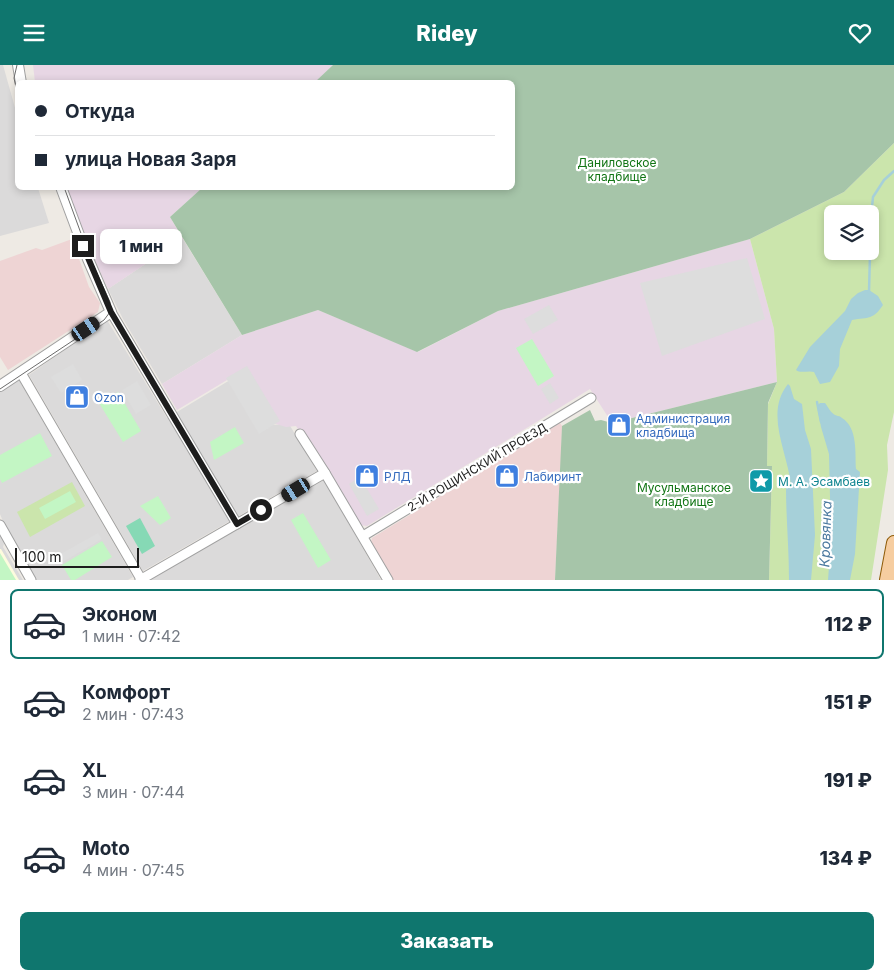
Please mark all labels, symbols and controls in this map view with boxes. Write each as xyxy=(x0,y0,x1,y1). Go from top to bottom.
icon: menu xyxy=(20,19,48,47)
icon: heart xyxy=(846,19,874,47)
text: Ridey xyxy=(416,20,478,46)
text: Откуда xyxy=(65,100,135,123)
text: улица Новая Заря xyxy=(65,148,236,171)
park label: Даниловское кладбище xyxy=(578,155,656,184)
map controls xyxy=(824,205,879,260)
button: layers xyxy=(824,205,879,260)
callout: 1 мин xyxy=(100,229,183,263)
route end xyxy=(72,235,94,257)
text: 1 мин xyxy=(119,236,163,256)
car xyxy=(69,314,102,344)
shop icon: Ozon xyxy=(64,384,90,410)
place label: Ozon xyxy=(94,390,124,405)
place label: Администрация кладбища xyxy=(636,411,730,440)
shop icon: Администрация кладбища xyxy=(606,412,632,438)
street label: 2-Й РОЩИНСКИЙ ПРОЕЗД xyxy=(404,419,550,515)
shop icon: РЛД xyxy=(354,463,380,489)
shop icon: Лабиринт xyxy=(494,463,520,489)
place icon: М. А. Эсамбаев xyxy=(748,468,774,494)
place label: РЛД xyxy=(384,469,411,484)
place label: Лабиринт xyxy=(524,469,581,484)
place label: М. А. Эсамбаев xyxy=(778,474,870,489)
car xyxy=(279,476,312,504)
park label: Мусульманское кладбище xyxy=(637,480,731,509)
route start xyxy=(250,499,272,521)
water label: Кровянка xyxy=(815,500,835,568)
scale bar xyxy=(15,545,139,568)
text: 100 m xyxy=(22,548,62,565)
icon: car xyxy=(22,602,67,647)
text: Эконом xyxy=(82,603,157,626)
text: 112 ₽ xyxy=(825,613,872,636)
text: 1 мин · 07:42 xyxy=(82,626,181,646)
icon: car xyxy=(22,680,67,725)
text: Комфорт xyxy=(82,681,170,704)
text: 151 ₽ xyxy=(824,691,872,714)
text: 2 мин · 07:43 xyxy=(82,704,184,724)
icon: car xyxy=(22,758,67,803)
text: XL xyxy=(82,759,107,782)
text: 191 ₽ xyxy=(824,769,872,792)
text: 3 мин · 07:44 xyxy=(82,782,185,802)
icon: car xyxy=(22,836,67,881)
text: Moto xyxy=(82,837,130,860)
text: 134 ₽ xyxy=(819,847,872,870)
text: 4 мин · 07:45 xyxy=(82,860,185,880)
button: Заказать xyxy=(20,912,874,970)

